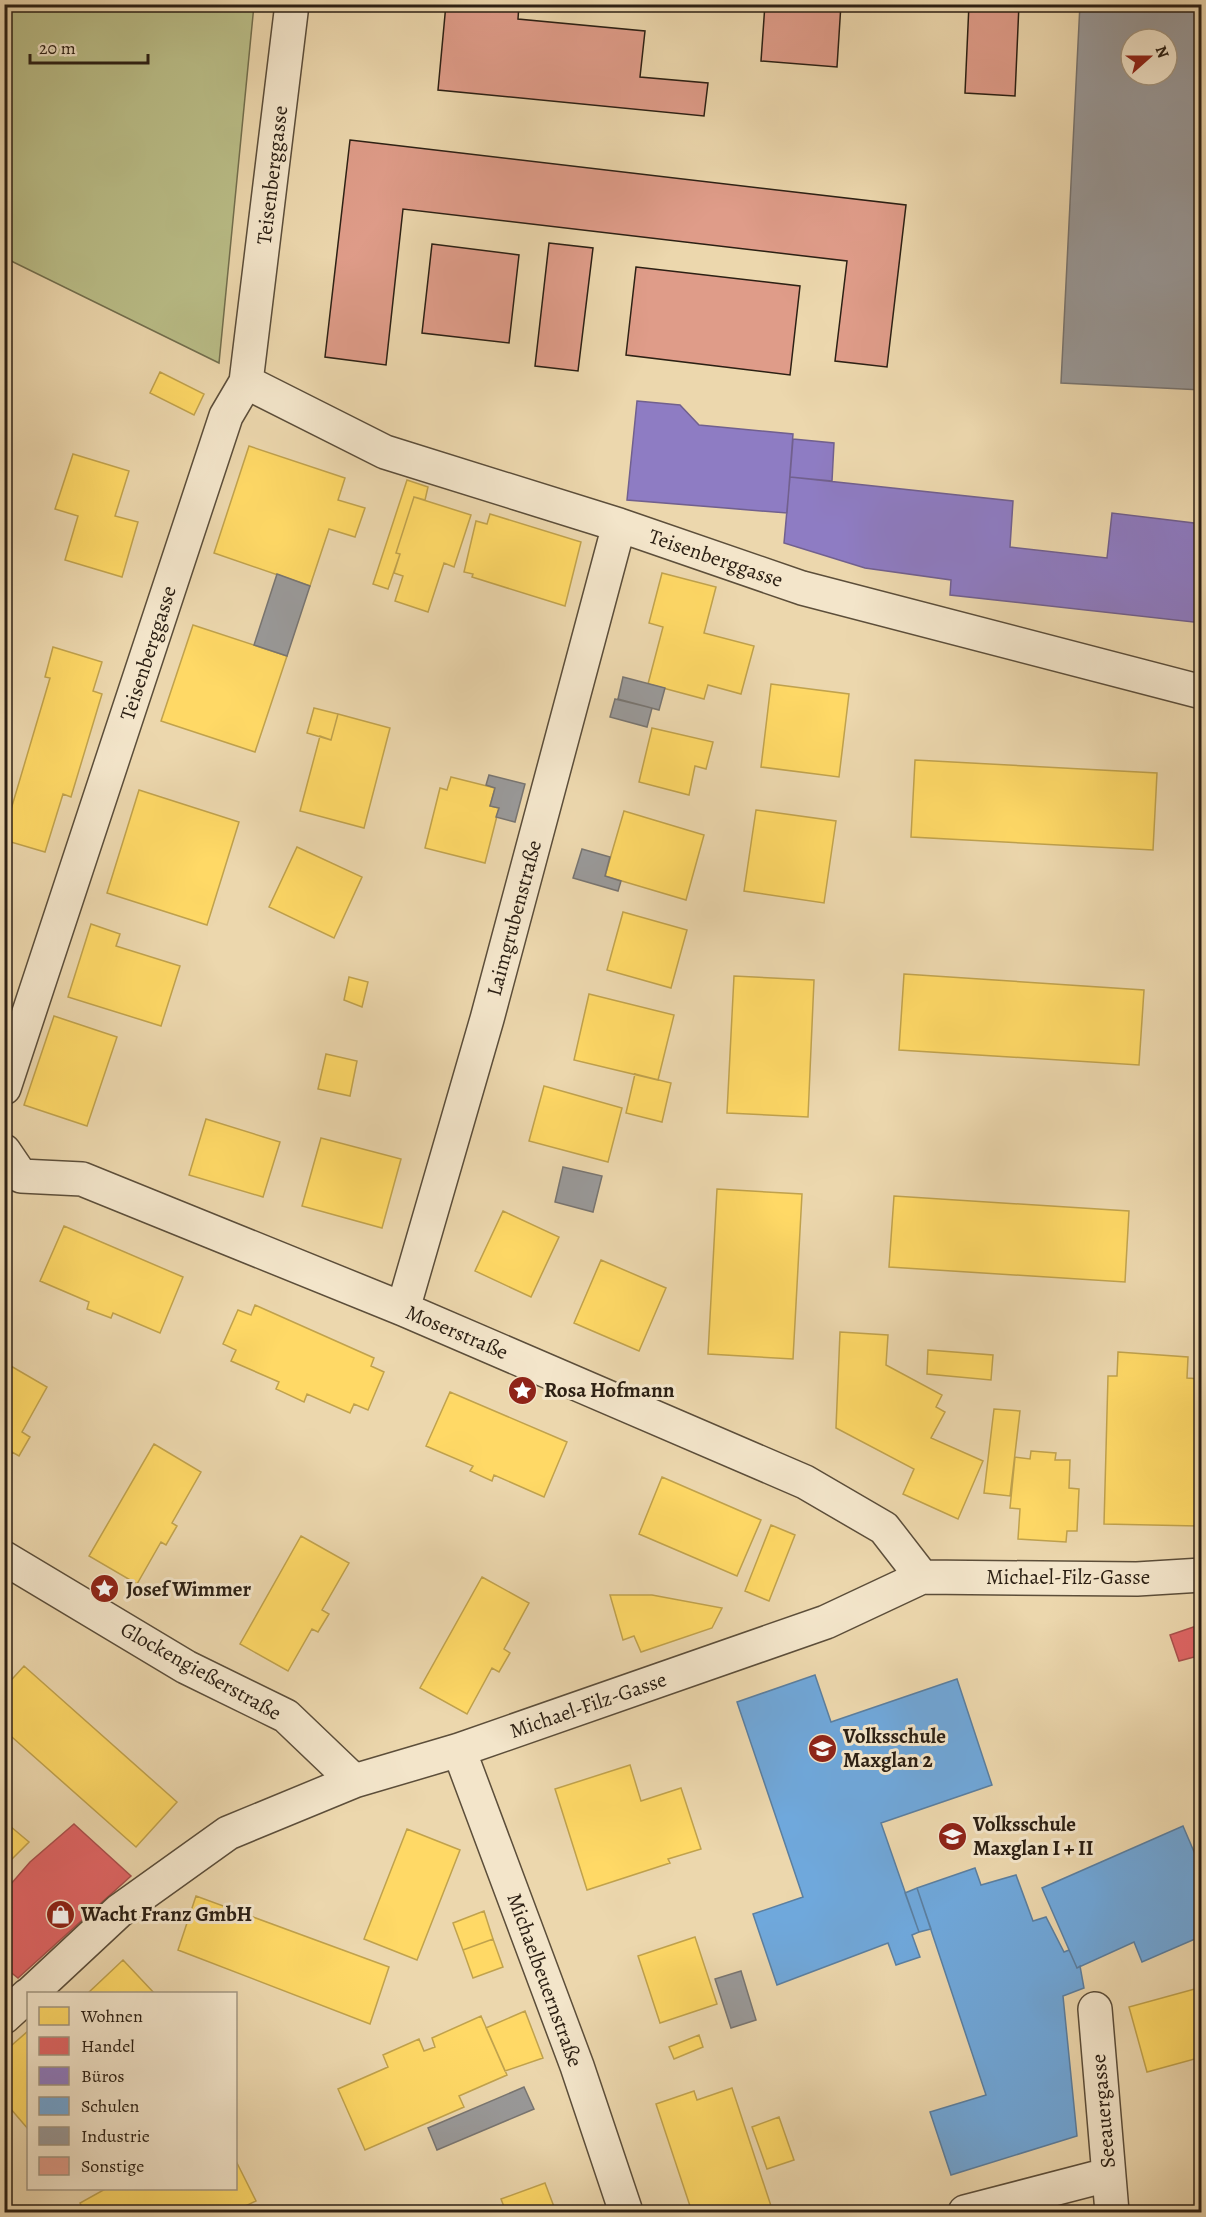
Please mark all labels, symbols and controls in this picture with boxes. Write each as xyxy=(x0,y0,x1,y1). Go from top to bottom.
scale bar xyxy=(30,27,148,65)
north arrow xyxy=(1119,27,1179,87)
text: 20 m xyxy=(39,36,76,60)
text: N xyxy=(1150,43,1175,62)
street label: Teisenberggasse xyxy=(250,104,294,246)
street label: Teisenberggasse xyxy=(645,522,787,594)
street label: Teisenberggasse xyxy=(113,582,183,724)
street label: Laimgrubenstraße xyxy=(480,837,548,999)
street label: Moserstraße xyxy=(402,1298,512,1366)
place icon: Rosa Hofmann xyxy=(507,1374,539,1406)
place label: Rosa Hofmann xyxy=(544,1376,675,1404)
street label: Michael-Filz-Gasse xyxy=(986,1563,1150,1591)
place icon: Josef Wimmer xyxy=(89,1573,121,1605)
place label: Josef Wimmer xyxy=(126,1575,251,1603)
street label: Glockengießerstraße xyxy=(116,1615,286,1727)
street label: Michael-Filz-Gasse xyxy=(506,1665,670,1745)
place label: Volksschule Maxglan 2 xyxy=(842,1722,946,1774)
school or university icon: Volksschule Maxglan 2 xyxy=(806,1732,838,1764)
place label: Volksschule Maxglan I + II xyxy=(972,1810,1093,1862)
school or university icon: Volksschule Maxglan I + II xyxy=(936,1820,968,1852)
street label: Michaelbeuernstraße xyxy=(501,1889,589,2071)
shop icon: Wacht Franz GmbH xyxy=(44,1898,76,1930)
place label: Wacht Franz GmbH xyxy=(80,1900,252,1928)
legend xyxy=(27,1992,237,2190)
text: Wohnen xyxy=(80,2004,143,2028)
text: Handel xyxy=(81,2034,135,2058)
street label: Seeauergasse xyxy=(1084,2053,1122,2169)
text: Büros xyxy=(81,2064,124,2088)
text: Schulen xyxy=(81,2094,140,2118)
text: Industrie xyxy=(81,2124,150,2148)
text: Sonstige xyxy=(81,2154,144,2178)

